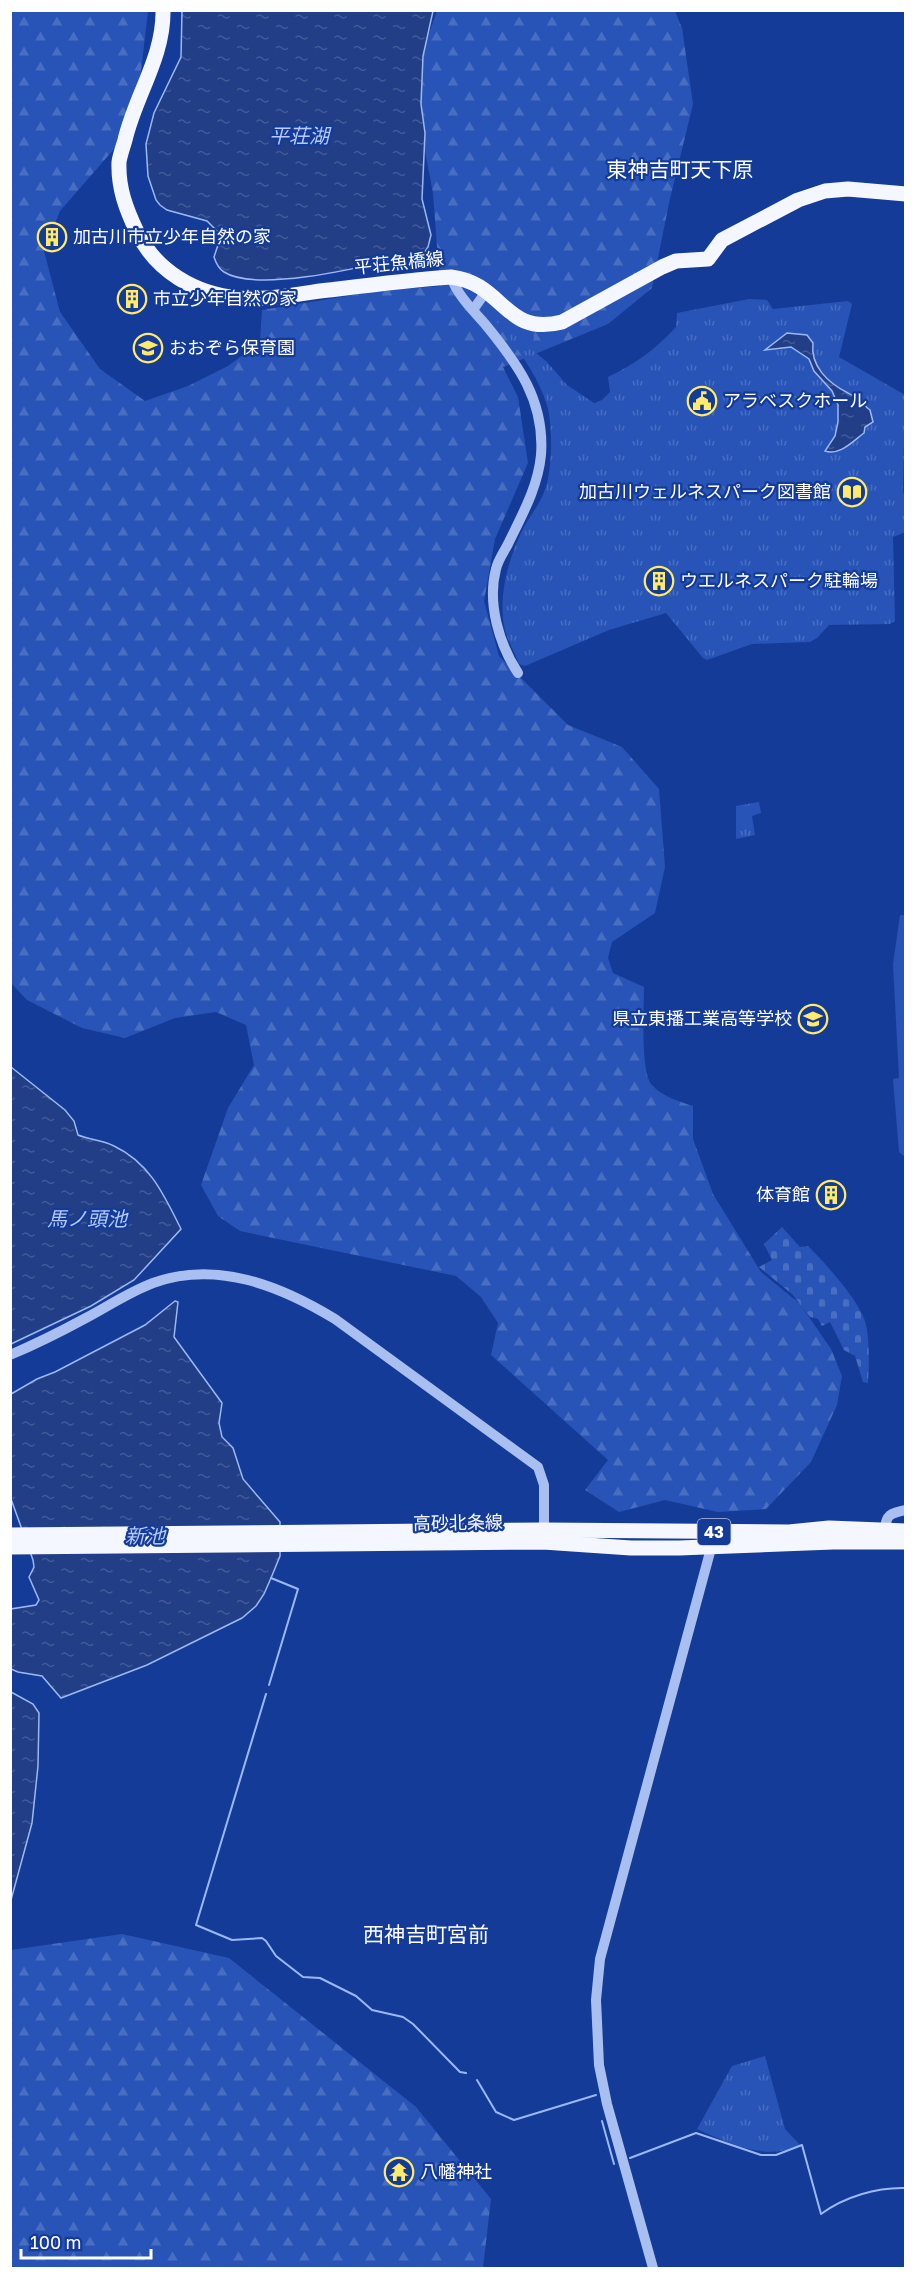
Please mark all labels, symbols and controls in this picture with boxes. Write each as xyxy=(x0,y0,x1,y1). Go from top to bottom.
water label: 平荘湖 xyxy=(269,123,332,147)
district label: 東神吉町天下原 xyxy=(607,156,754,182)
building icon: 加古川市立少年自然の家 xyxy=(36,221,68,253)
place label: 加古川市立少年自然の家 xyxy=(73,225,271,247)
street label: 平荘魚橋線 xyxy=(353,246,445,278)
building icon: 市立少年自然の家 xyxy=(116,283,148,315)
place label: 市立少年自然の家 xyxy=(153,287,297,309)
school or university icon: おおぞら保育園 xyxy=(132,332,164,364)
place label: おおぞら保育園 xyxy=(169,336,295,358)
public building icon: アラベスクホール xyxy=(686,385,718,417)
place label: アラベスクホール xyxy=(723,389,867,411)
library icon: 加古川ウェルネスパーク図書館 xyxy=(836,476,868,508)
place label: 加古川ウェルネスパーク図書館 xyxy=(579,480,831,502)
building icon: ウエルネスパーク駐輪場 xyxy=(643,565,675,597)
place label: ウエルネスパーク駐輪場 xyxy=(680,569,878,591)
school or university icon: 県立東播工業高等学校 xyxy=(797,1003,829,1035)
place label: 県立東播工業高等学校 xyxy=(612,1007,792,1029)
building icon: 体育館 xyxy=(815,1179,847,1211)
place label: 体育館 xyxy=(756,1183,810,1205)
water label: 馬ノ頭池 xyxy=(47,1206,129,1230)
street label: 高砂北条線 xyxy=(413,1510,503,1534)
road number: 43 xyxy=(698,1519,730,1545)
water label: 新池 xyxy=(125,1523,167,1547)
district label: 西神吉町宮前 xyxy=(363,1921,489,1947)
temple icon: 八幡神社 xyxy=(383,2156,415,2188)
place label: 八幡神社 xyxy=(420,2160,492,2182)
scale bar xyxy=(21,2222,152,2260)
text: 100 m xyxy=(30,2231,81,2253)

